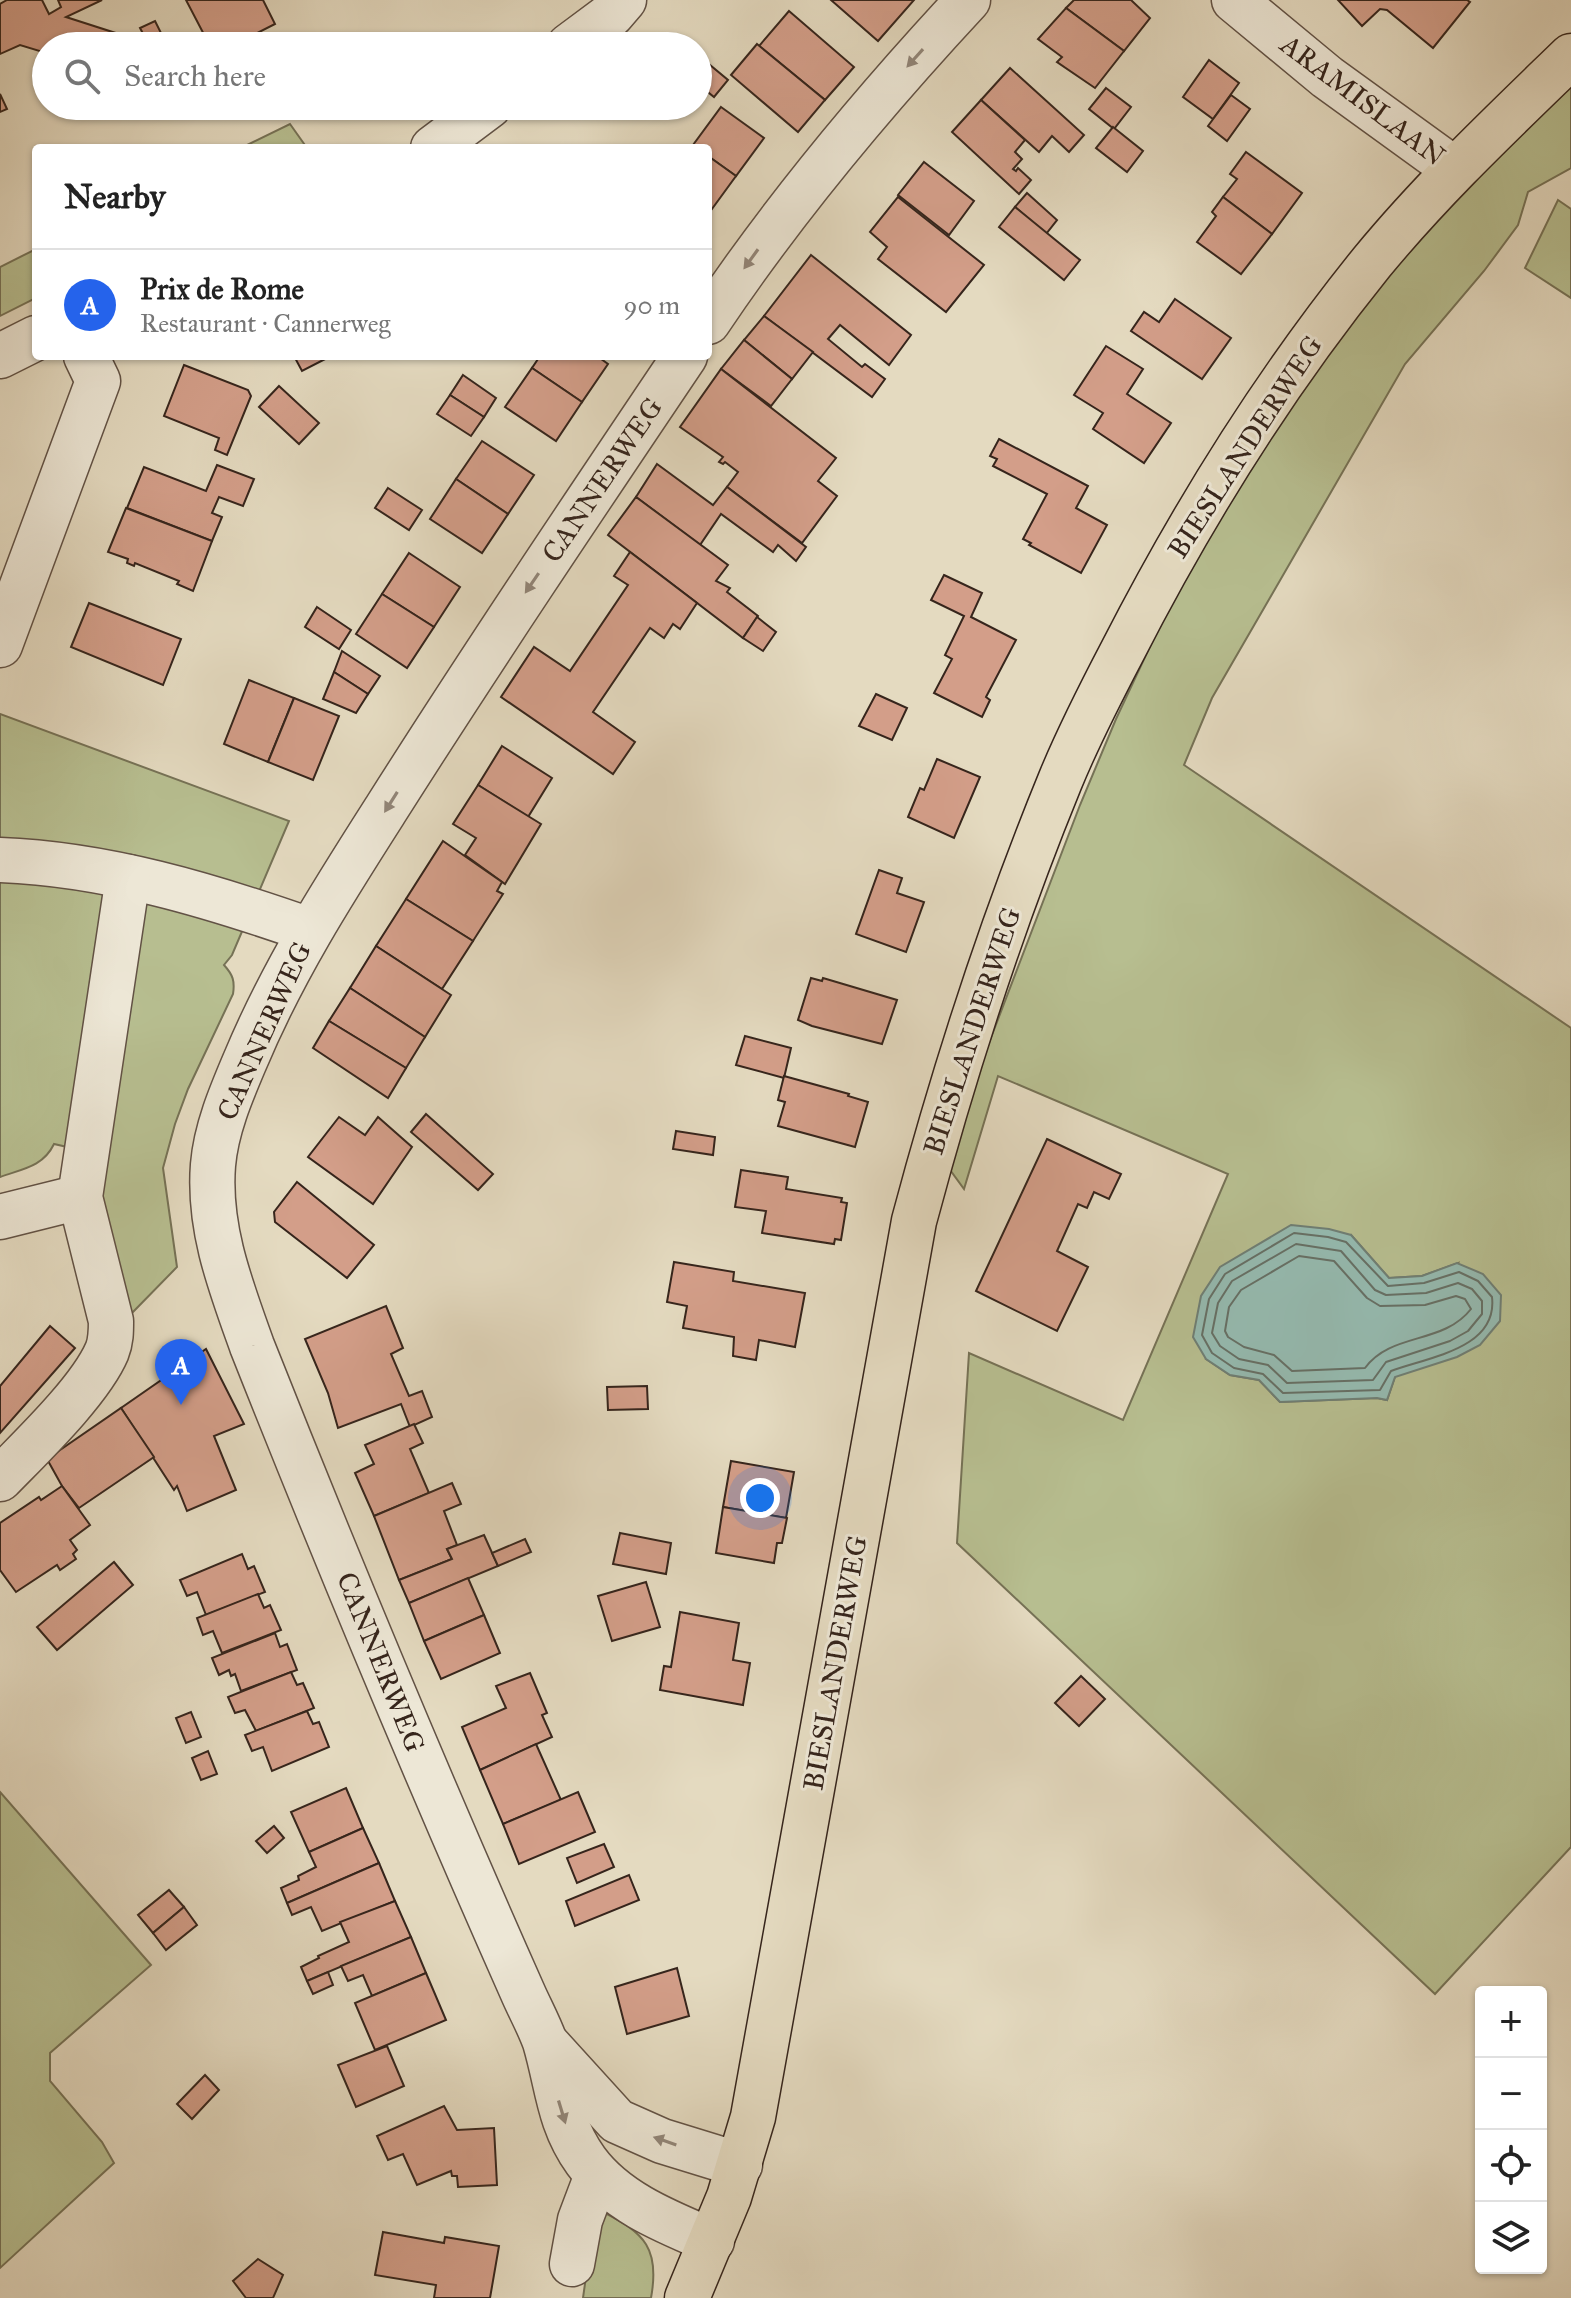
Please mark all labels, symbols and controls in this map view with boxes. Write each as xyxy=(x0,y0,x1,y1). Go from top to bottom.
street label: ARAMISLAAN xyxy=(1273,26,1452,173)
search box xyxy=(32,32,712,120)
one-way arrow xyxy=(907,48,925,67)
icon: search xyxy=(60,54,104,98)
text: Search here xyxy=(124,58,266,94)
text: Nearby xyxy=(64,176,166,217)
one-way arrow xyxy=(744,248,759,269)
text: Prix de Rome xyxy=(140,271,304,307)
text: A xyxy=(81,289,99,321)
text: 90 m xyxy=(623,289,680,321)
text: Restaurant · Cannerweg xyxy=(140,307,391,339)
street label: BIESLANDERWEG xyxy=(1160,329,1330,565)
street label: CANNERWEG xyxy=(534,391,670,569)
one-way arrow xyxy=(525,573,540,594)
one-way arrow xyxy=(383,791,398,812)
street label: BIESLANDERWEG xyxy=(915,903,1029,1159)
street label: CANNERWEG xyxy=(209,937,319,1125)
pin: A xyxy=(155,1339,207,1405)
your location xyxy=(740,1478,780,1518)
street label: BIESLANDERWEG xyxy=(795,1533,875,1793)
street label: CANNERWEG xyxy=(329,1567,433,1757)
map controls xyxy=(1475,1986,1547,2274)
button: + xyxy=(1475,1986,1547,2058)
button: − xyxy=(1475,2058,1547,2130)
one-way arrow xyxy=(556,2100,569,2124)
button: locate xyxy=(1475,2130,1547,2202)
one-way arrow xyxy=(653,2135,677,2147)
button: layers xyxy=(1475,2202,1547,2274)

